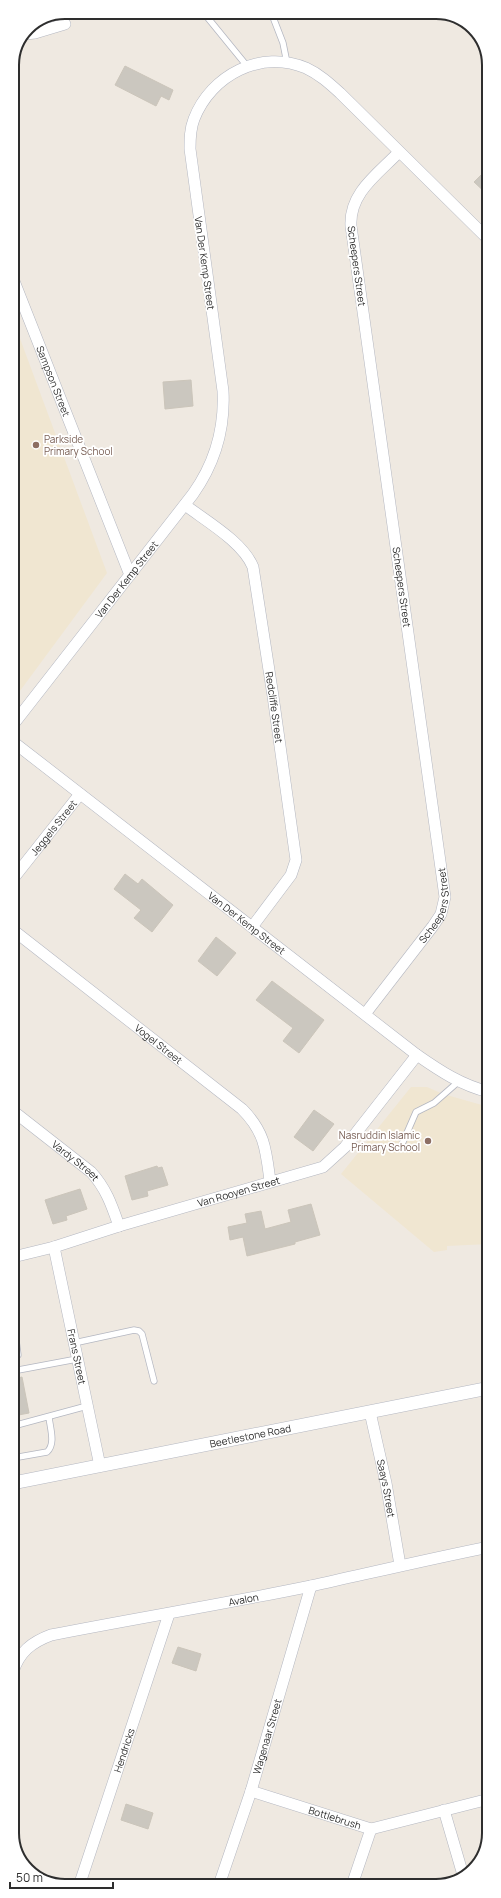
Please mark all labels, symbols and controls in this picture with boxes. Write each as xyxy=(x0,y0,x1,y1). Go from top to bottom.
street label: Van Der Kemp Street xyxy=(192,215,218,311)
street label: Scheepers Street xyxy=(344,225,370,307)
street label: Sampson Street xyxy=(33,344,74,418)
place label: Parkside Primary School xyxy=(44,432,113,458)
marker: Parkside Primary School xyxy=(31,440,41,450)
street label: Van Der Kemp Street xyxy=(92,538,161,621)
street label: Scheepers Street xyxy=(389,546,415,628)
street label: Redcliffe Street xyxy=(262,671,287,744)
street label: Jeggels Street xyxy=(27,797,80,858)
street label: Scheepers Street xyxy=(415,867,452,946)
street label: Van Der Kemp Street xyxy=(205,889,288,957)
street label: Vogel Street xyxy=(132,1021,185,1067)
place label: Nasruddin Islamic Primary School xyxy=(339,1128,420,1154)
marker: Nasruddin Islamic Primary School xyxy=(423,1136,433,1146)
street label: Vardy Street xyxy=(49,1137,103,1184)
street label: Van Rooyen Street xyxy=(196,1173,281,1210)
street label: Frans Street xyxy=(64,1327,90,1386)
street label: Beetlestone Road xyxy=(208,1421,292,1451)
street label: Saays Street xyxy=(374,1458,399,1518)
street label: Avalon xyxy=(227,1590,260,1609)
street label: Wagenaar Street xyxy=(249,1697,285,1776)
street label: Hendricks xyxy=(110,1726,138,1774)
street label: Bottlebrush xyxy=(307,1803,363,1832)
scale bar xyxy=(10,1864,113,1890)
text: 50 m xyxy=(16,1869,43,1886)

